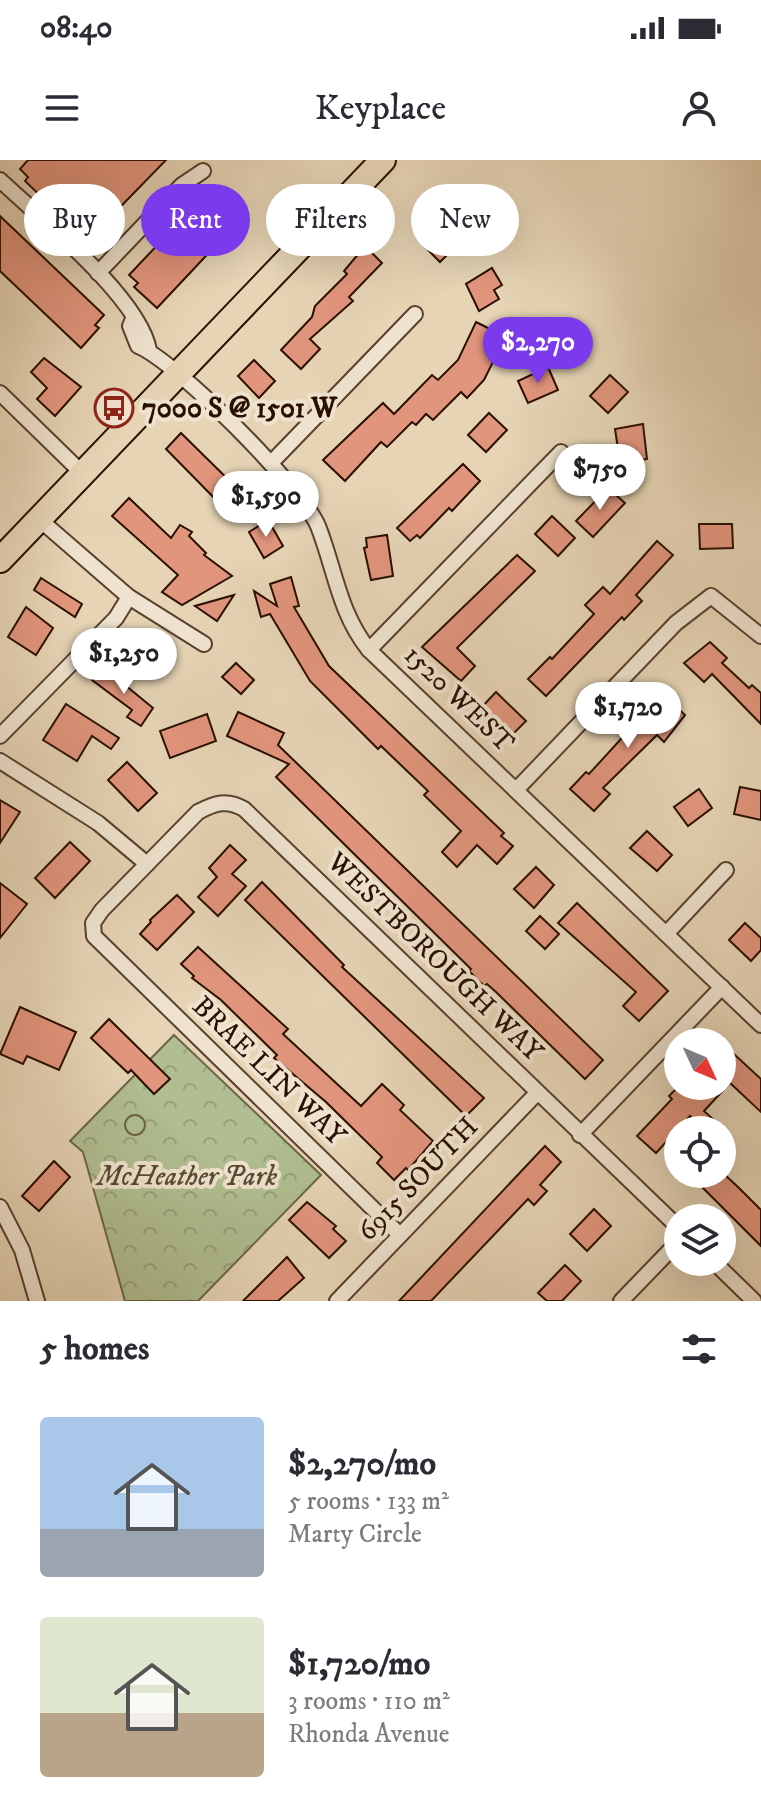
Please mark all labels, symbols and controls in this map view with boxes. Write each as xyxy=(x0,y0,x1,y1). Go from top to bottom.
text: 08:40 xyxy=(40,10,112,47)
icon: menu xyxy=(40,86,84,130)
text: Keyplace xyxy=(315,86,446,131)
icon: person xyxy=(677,86,721,130)
chip: Buy xyxy=(24,184,125,256)
chip: Rent xyxy=(141,184,250,256)
chip: Filters xyxy=(266,184,395,256)
chip: New xyxy=(411,184,519,256)
pin: $2,270 xyxy=(473,317,603,385)
text: $2,270 xyxy=(501,326,575,359)
bus stop icon: 7000 S @ 1501 W xyxy=(93,387,135,429)
place label: 7000 S @ 1501 W xyxy=(142,391,338,426)
pin: $750 xyxy=(553,444,647,512)
text: $750 xyxy=(573,453,627,486)
pin: $1,590 xyxy=(201,471,331,539)
text: $1,590 xyxy=(231,480,301,513)
pin: $1,250 xyxy=(59,628,189,696)
text: $1,250 xyxy=(89,637,159,670)
street label: 1520 WEST xyxy=(396,638,522,760)
pin: $1,720 xyxy=(563,682,693,750)
text: $1,720 xyxy=(593,691,663,724)
street label: WESTBOROUGH WAY xyxy=(319,844,551,1070)
street label: BRAE LIN WAY xyxy=(185,989,353,1153)
north arrow xyxy=(664,1028,736,1100)
map controls xyxy=(664,1028,736,1276)
street label: 6915 SOUTH xyxy=(350,1110,486,1248)
button: locate xyxy=(664,1116,736,1188)
park label: McHeather Park xyxy=(95,1159,277,1194)
button: layers xyxy=(664,1204,736,1276)
icon: filters xyxy=(677,1327,721,1371)
text: 5 homes xyxy=(40,1328,149,1370)
text: $2,270/mo xyxy=(288,1443,436,1485)
icon: home xyxy=(104,1449,200,1545)
text: 5 rooms · 133 m² xyxy=(288,1485,449,1518)
text: Marty Circle xyxy=(288,1518,422,1551)
text: $1,720/mo xyxy=(288,1643,430,1685)
icon: home xyxy=(104,1649,200,1745)
text: 3 rooms · 110 m² xyxy=(288,1685,450,1718)
text: Rhonda Avenue xyxy=(288,1718,450,1751)

